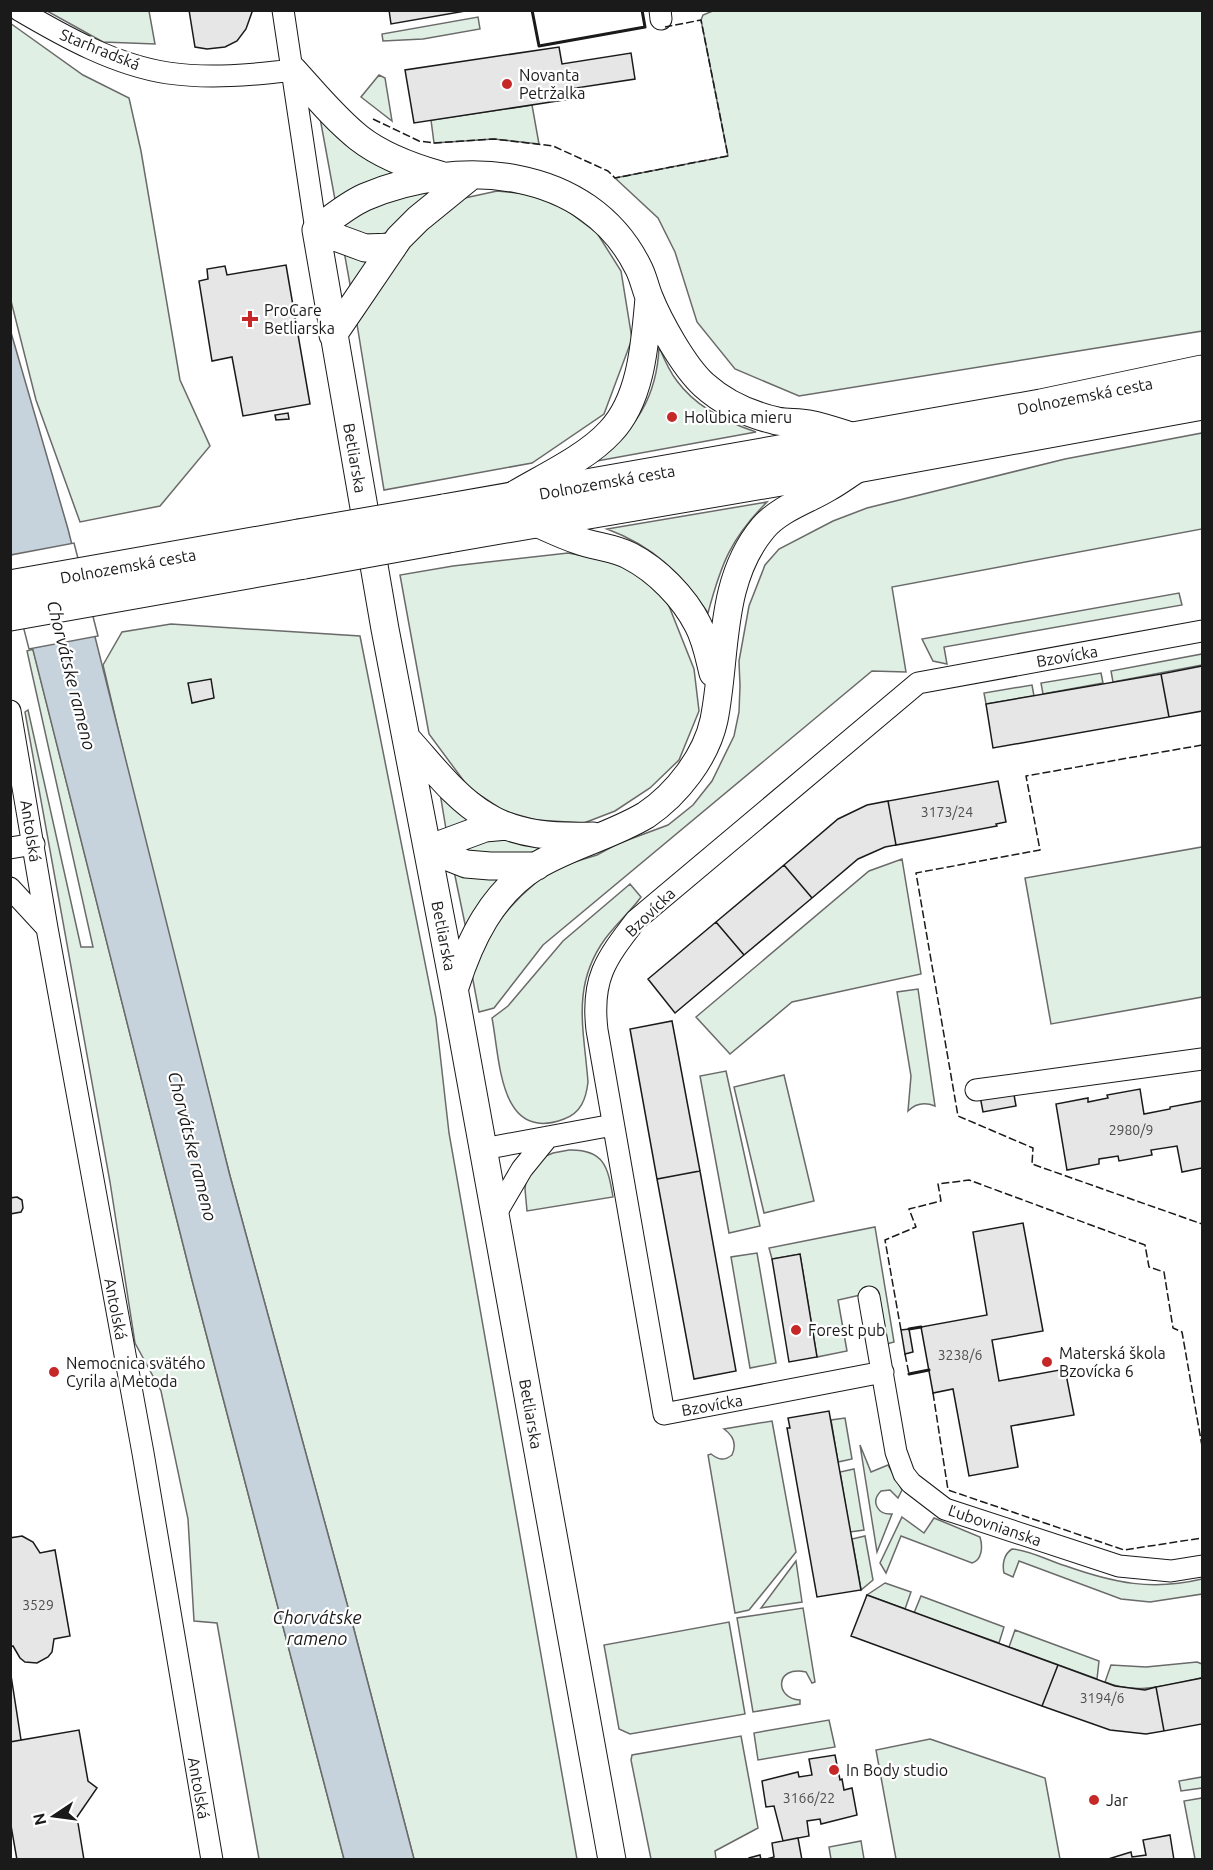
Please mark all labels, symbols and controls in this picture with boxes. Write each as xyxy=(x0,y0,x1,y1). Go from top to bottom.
street label: Starhradská xyxy=(57,25,143,73)
place label: Novanta Petržalka xyxy=(519,66,585,102)
marker: Novanta Petržalka xyxy=(500,77,514,91)
place label: ProCare Betliarska xyxy=(264,301,335,337)
marker: ProCare Betliarska xyxy=(241,310,259,328)
street label: Dolnozemská cesta xyxy=(1016,374,1154,418)
place label: Holubica mieru xyxy=(684,408,792,426)
marker: Holubica mieru xyxy=(665,410,679,424)
street label: Betliarska xyxy=(340,422,370,494)
street label: Dolnozemská cesta xyxy=(538,461,676,503)
street label: Dolnozemská cesta xyxy=(59,545,197,587)
water label: Chorvátske rameno xyxy=(44,598,100,752)
street label: Bzovícka xyxy=(1035,642,1099,670)
street label: Antolská xyxy=(17,799,45,863)
house number: 3173/24 xyxy=(921,804,973,820)
street label: Bzovícka xyxy=(621,884,679,940)
street label: Betliarska xyxy=(428,899,460,973)
water label: Chorvátske rameno xyxy=(165,1069,221,1223)
house number: 2980/9 xyxy=(1109,1122,1153,1138)
street label: Antolská xyxy=(101,1277,131,1341)
place label: Forest pub xyxy=(808,1321,885,1339)
marker: Forest pub xyxy=(789,1323,803,1337)
place label: Materská škola Bzovícka 6 xyxy=(1059,1344,1166,1380)
house number: 3238/6 xyxy=(938,1347,982,1363)
place label: Nemocnica svätého Cyrila a Metoda xyxy=(66,1354,206,1390)
marker: Materská škola Bzovícka 6 xyxy=(1040,1355,1054,1369)
marker: Nemocnica svätého Cyrila a Metoda xyxy=(47,1365,61,1379)
street label: Betliarska xyxy=(516,1378,546,1450)
street label: Bzovícka xyxy=(680,1391,744,1419)
street label: Ľubovnianska xyxy=(946,1501,1044,1549)
house number: 3529 xyxy=(22,1597,54,1613)
water label: Chorvátske rameno xyxy=(273,1607,361,1648)
house number: 3194/6 xyxy=(1080,1690,1124,1706)
street label: Antolská xyxy=(185,1756,213,1820)
place label: In Body studio xyxy=(846,1761,948,1779)
marker: In Body studio xyxy=(827,1763,841,1777)
north arrow xyxy=(24,1786,84,1846)
house number: 3166/22 xyxy=(783,1790,835,1806)
place label: Jar xyxy=(1106,1791,1128,1809)
marker: Jar xyxy=(1087,1793,1101,1807)
text: N xyxy=(29,1812,49,1827)

